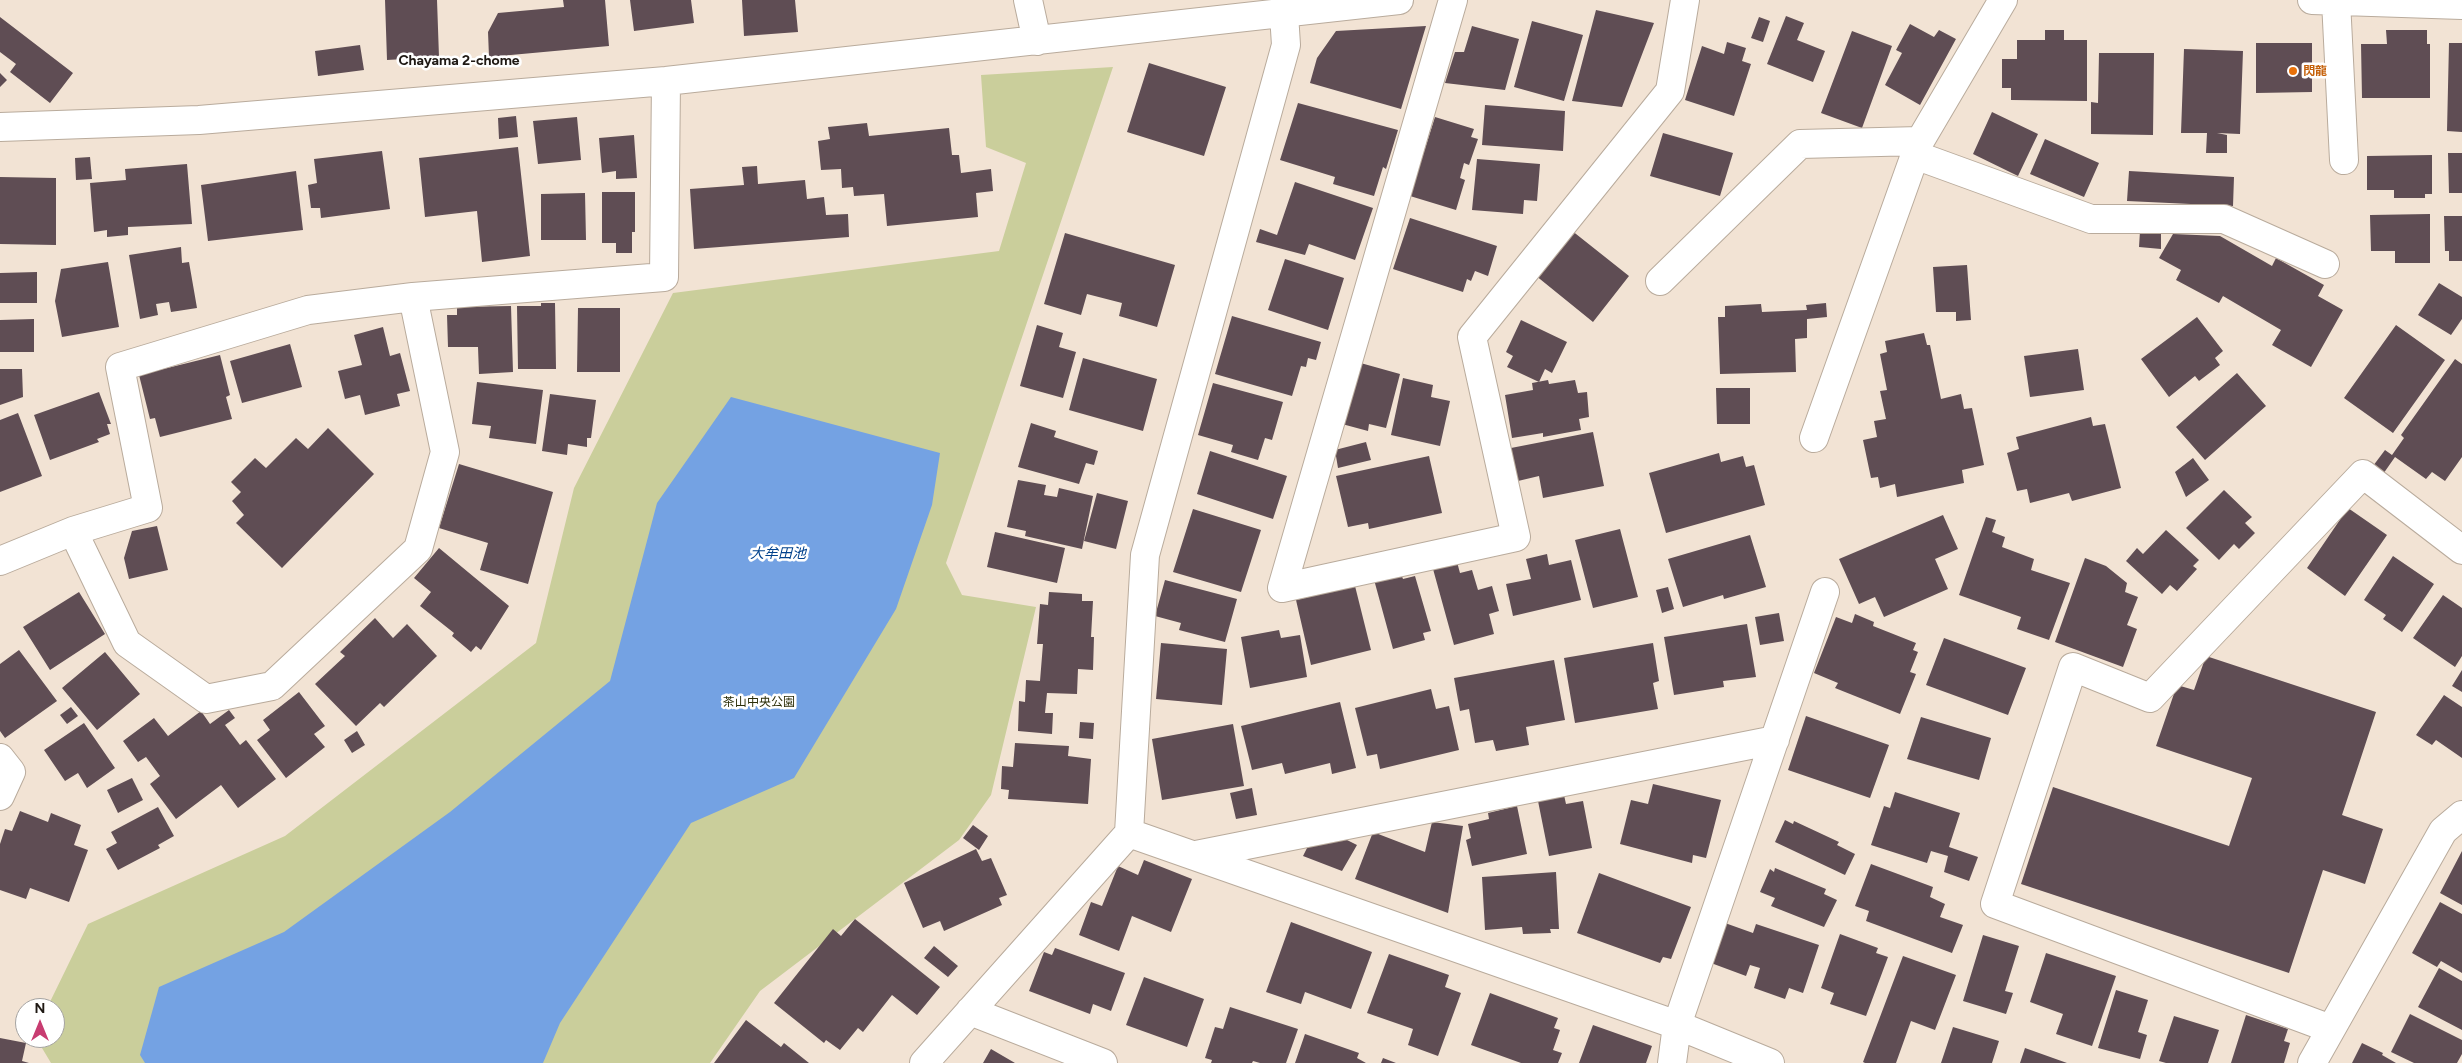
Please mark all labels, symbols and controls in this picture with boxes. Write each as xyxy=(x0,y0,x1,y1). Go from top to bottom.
district label: Chayama 2-chome xyxy=(398,53,520,69)
place label: 閃龍 xyxy=(2303,64,2327,78)
marker: 閃龍 xyxy=(2287,65,2299,77)
water label: 大牟田池 xyxy=(750,546,806,562)
park label: 茶山中央公園 xyxy=(723,695,795,709)
north arrow xyxy=(15,998,65,1048)
text: N xyxy=(35,1000,45,1017)

